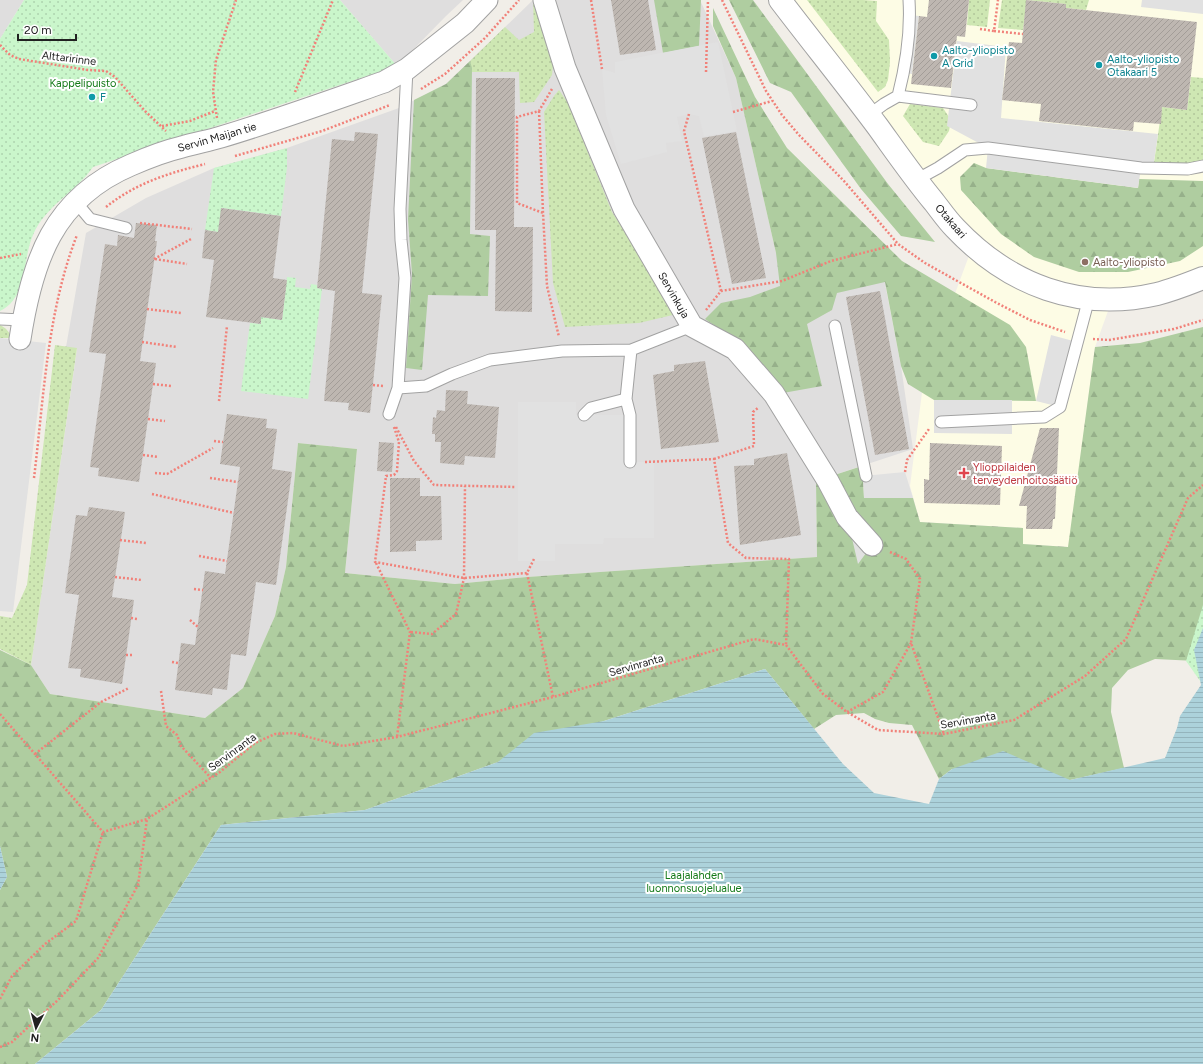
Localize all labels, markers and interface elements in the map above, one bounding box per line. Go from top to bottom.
scale bar [18,16,76,42]
text: 20 m [24,23,52,37]
place label: Aalto-yliopisto A Grid [942,44,1014,70]
street label: Alttaririnne [41,49,97,68]
marker: Aalto-yliopisto A Grid [929,51,939,61]
place label: Aalto-yliopisto Otakaari 5 [1107,53,1179,79]
marker: Aalto-yliopisto Otakaari 5 [1094,60,1104,70]
park label: Kappelipuisto [49,77,117,90]
place label: F [100,91,106,104]
marker: F [87,92,97,102]
street label: Servin Maijan tie [176,120,258,155]
street label: Otakaari [932,202,969,241]
place label: Aalto-yliopisto [1093,256,1165,269]
marker: Aalto-yliopisto [1080,257,1090,267]
street label: Servinkuja [655,270,692,321]
place label: Ylioppilaiden terveydenhoitosäätiö [973,461,1078,487]
marker: Ylioppilaiden terveydenhoitosäätiö [958,467,970,479]
street label: Servinranta [607,651,665,679]
street label: Servinranta [939,709,997,732]
street label: Servinranta [206,731,259,774]
park label: Laajalahden luonnonsuojelualue [646,869,742,895]
north arrow [16,1008,56,1048]
text: N [30,1031,40,1044]

